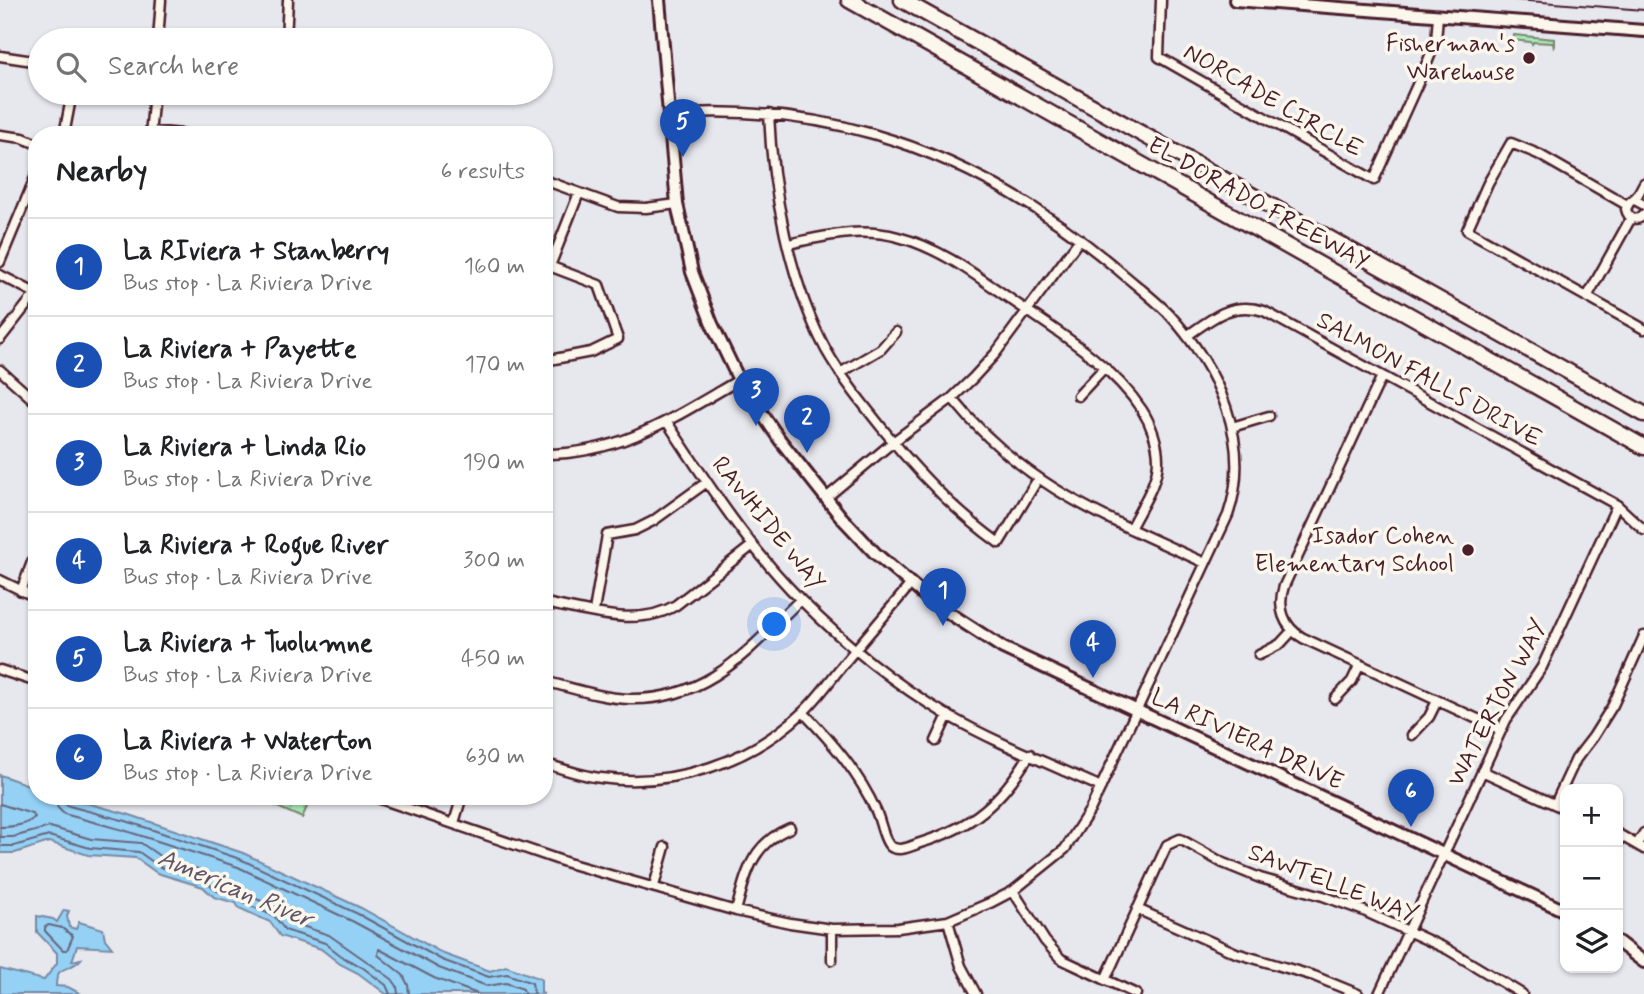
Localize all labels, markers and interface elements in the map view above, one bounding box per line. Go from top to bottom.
search box [28,28,553,105]
place label: Fisherman's Warehouse [1386,29,1515,88]
street label: NORCADE CIRCLE [1178,37,1368,165]
icon: search [52,48,90,86]
text: Search here [108,50,239,84]
marker: Fisherman's Warehouse [1521,50,1537,66]
pin: 5 [660,99,706,157]
street label: EL DORADO FREEWAY [1142,130,1374,278]
text: Nearby [56,152,147,191]
text: 6 results [441,157,525,187]
text: La RIviera + Stanberry [123,235,389,269]
text: 1 [74,252,84,282]
text: 160 m [464,252,525,282]
text: Bus stop · La Riviera Drive [123,269,372,299]
street label: SALMON FALLS DRIVE [1311,305,1547,455]
text: La Riviera + Payette [123,333,357,367]
text: 2 [73,350,85,380]
text: 170 m [465,350,525,380]
text: Bus stop · La Riviera Drive [123,367,372,397]
pin: 3 [733,368,779,426]
pin: 2 [784,395,830,453]
text: La Riviera + Linda Rio [123,431,366,465]
text: 3 [74,448,84,478]
text: 190 m [463,448,525,478]
street label: RAWHIDE WAY [704,450,832,598]
text: Bus stop · La Riviera Drive [123,465,372,495]
place label: Isador Cohen Elementary School [1255,521,1454,580]
text: La Riviera + Rogue River [123,529,388,563]
marker: Isador Cohen Elementary School [1460,542,1476,558]
text: 4 [72,546,86,576]
text: 300 m [463,546,525,576]
text: Bus stop · La Riviera Drive [123,563,372,593]
pin: 1 [920,568,966,626]
your location [757,607,791,641]
street label: WATERTON WAY [1441,614,1555,792]
pin: 4 [1070,620,1116,678]
text: La Riviera + Tuolumne [123,627,373,661]
text: 5 [72,644,86,674]
text: 450 m [461,644,525,674]
text: Bus stop · La Riviera Drive [123,661,372,691]
street label: LA RIVIERA DRIVE [1146,682,1348,798]
text: La Riviera + Waterton [123,725,372,759]
text: 6 [73,742,85,772]
text: 630 m [465,742,525,772]
text: Bus stop · La Riviera Drive [123,759,372,789]
pin: 6 [1388,769,1434,827]
map controls [1560,784,1623,973]
button: + [1560,784,1623,847]
street label: SAWTELLE WAY [1243,837,1423,931]
water label: American River [152,841,320,938]
button: − [1560,847,1623,910]
button: layers [1560,910,1623,973]

